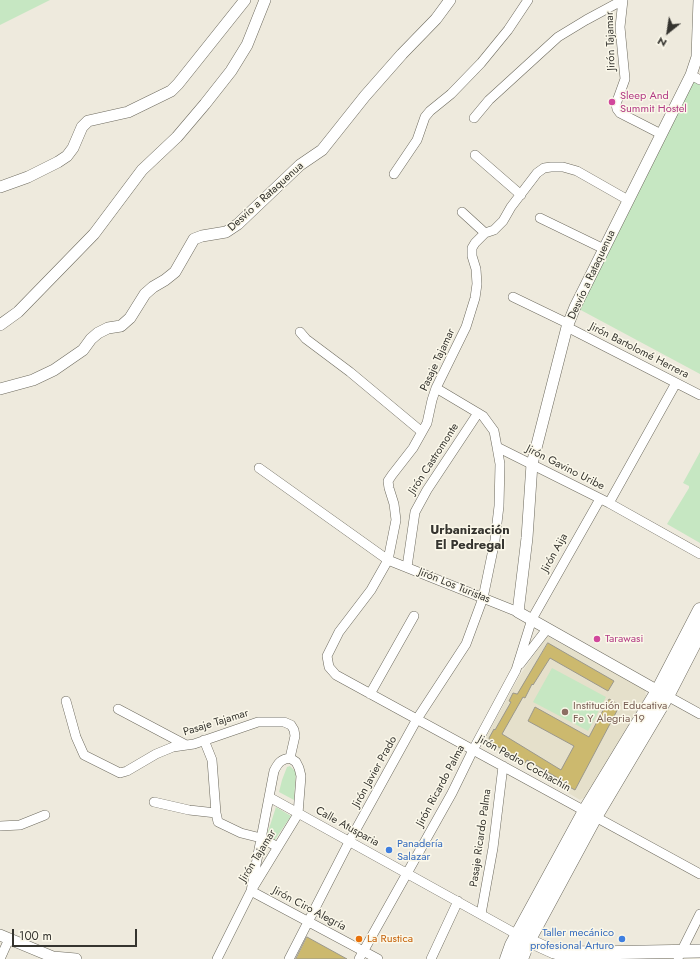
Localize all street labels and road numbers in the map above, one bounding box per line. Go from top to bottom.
street label: Jirón Tajamar [603,11,619,71]
street label: Desvío a Rataquenua [226,160,306,234]
street label: Desvío a Rataquenua [566,228,618,322]
street label: Jirón Bartolomé Herrera [587,320,691,382]
street label: Pasaje Tajamar [418,327,458,393]
street label: Jirón Castromonte [406,421,462,497]
street label: Jirón Gavino Uribe [524,443,606,493]
street label: Jirón Aija [539,531,571,575]
street label: Jirón Los Turistas [416,566,492,606]
street label: Pasaje Tajamar [182,707,250,739]
street label: Jirón Pedro Cochachín [475,733,573,795]
street label: Jirón Javier Prado [350,734,400,810]
street label: Jirón Ricardo Palma [414,743,468,829]
street label: Pasaje Ricardo Palma [468,788,494,888]
street label: Calle Atusparia [313,804,381,850]
street label: Jirón Tajamar [237,827,279,885]
street label: Jirón Ciro Alegría [270,884,348,934]

